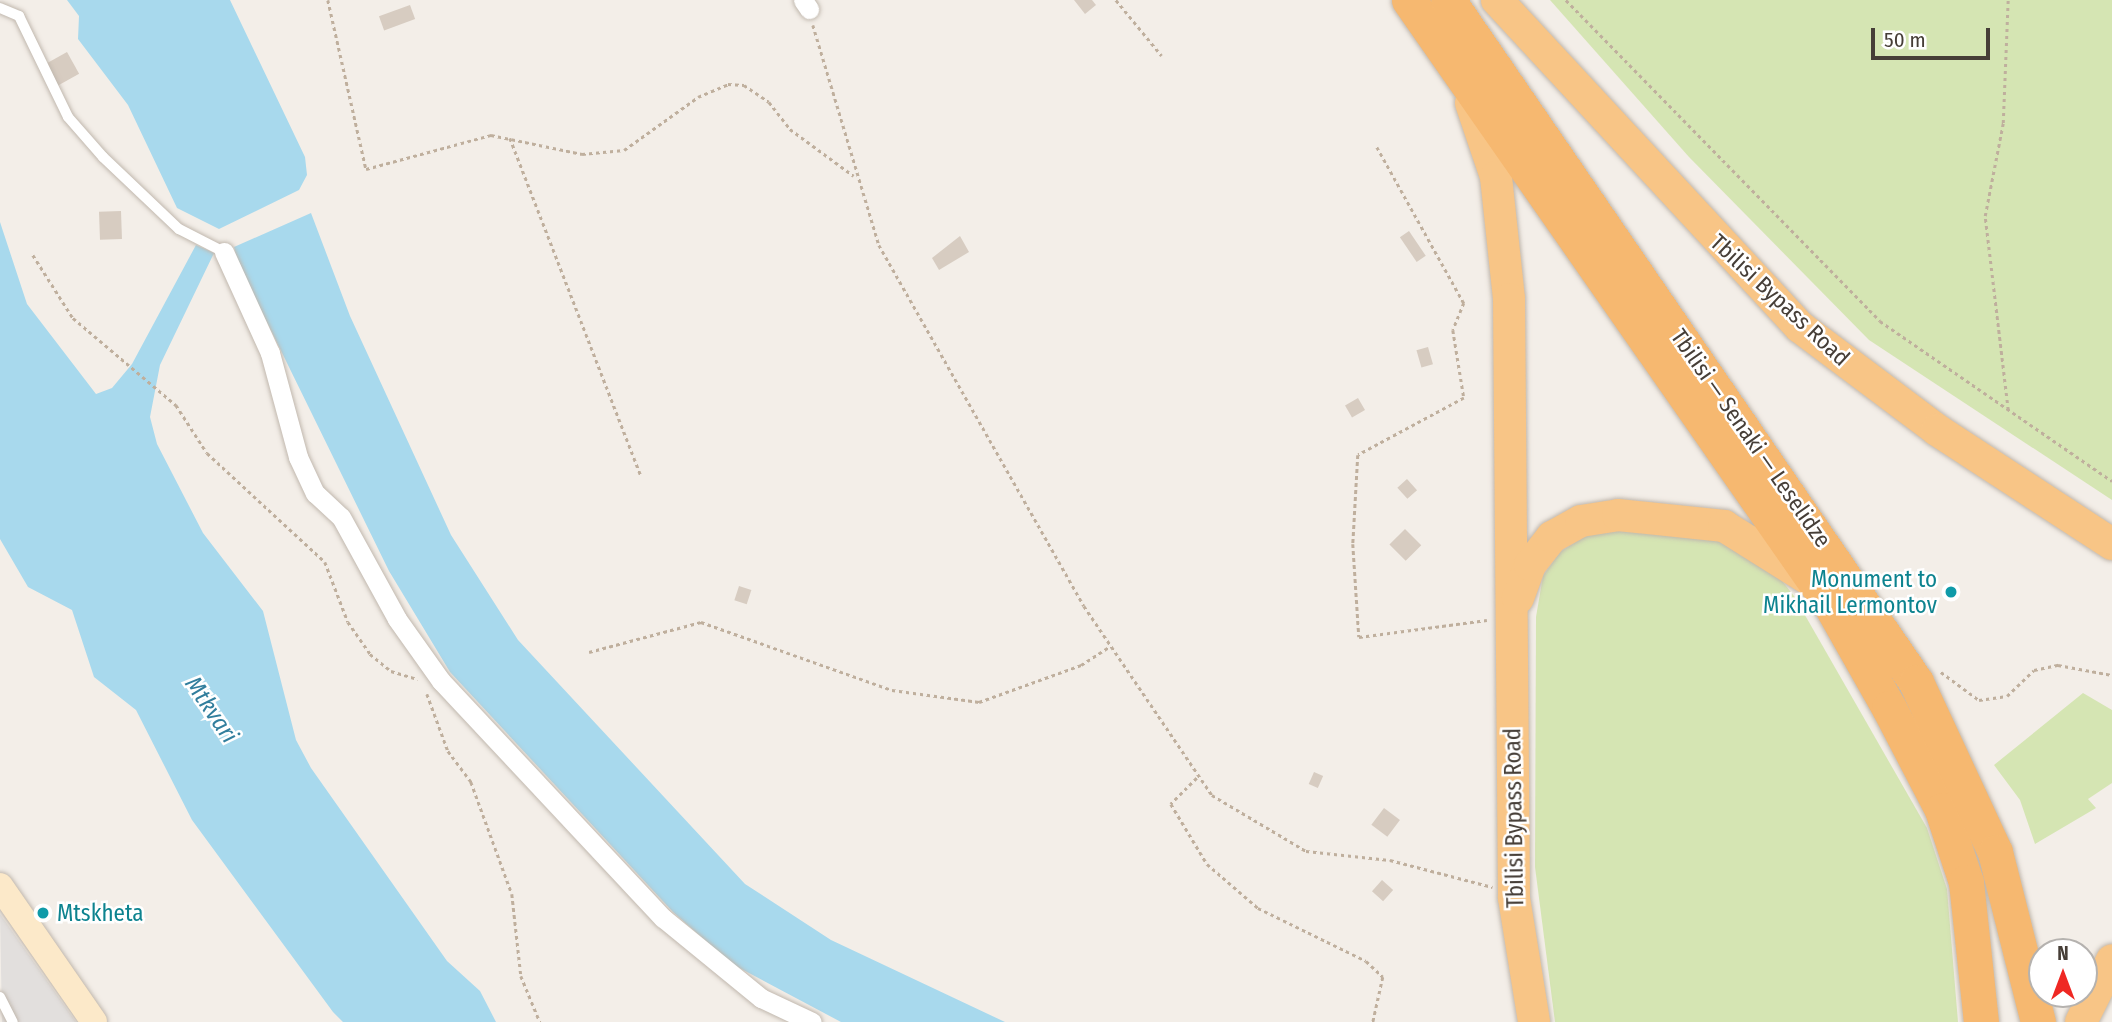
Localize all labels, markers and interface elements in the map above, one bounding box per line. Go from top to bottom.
scale bar [1874,14,1993,58]
text: 50 m [1884,27,1926,53]
street label: Tbilisi Bypass Road [1705,229,1855,371]
street label: Tbilisi — Senaki — Leselidze [1665,324,1837,552]
place label: Monument to Mikhail Lermontov [1763,565,1937,619]
marker: Monument to Mikhail Lermontov [1943,584,1959,600]
water label: Mtkvari [178,671,244,749]
street label: Tbilisi Bypass Road [1499,728,1529,908]
place label: Mtskheta [57,899,144,927]
marker: Mtskheta [35,905,51,921]
north arrow [2028,938,2098,1008]
text: N [2057,942,2069,965]

